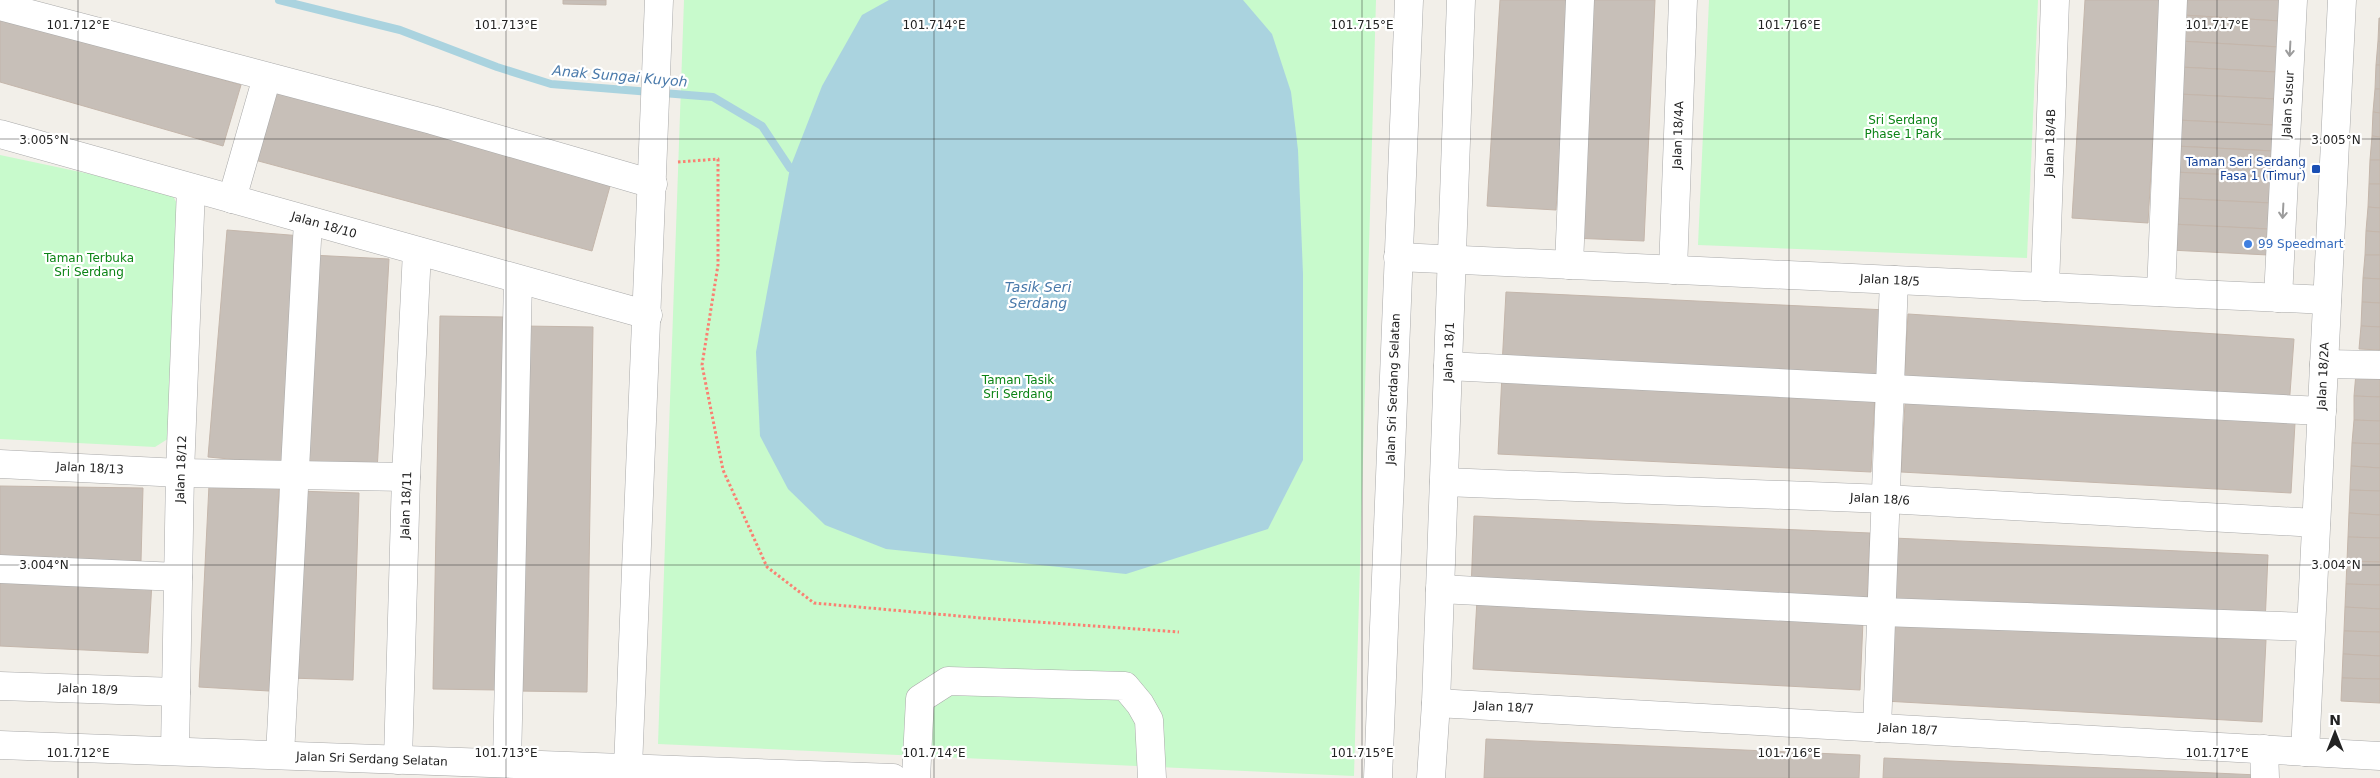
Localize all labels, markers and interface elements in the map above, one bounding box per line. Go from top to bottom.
text: 101.712°E [46,18,110,32]
text: 101.713°E [474,18,538,32]
text: 101.714°E [902,18,966,32]
text: 101.715°E [1330,18,1394,32]
text: 101.716°E [1757,18,1821,32]
text: 101.717°E [2185,18,2249,32]
one-way arrow [2286,40,2295,56]
water label: Anak Sungai Kuyoh [551,62,688,90]
street label: Jalan Susur [2279,70,2297,139]
street label: Jalan 18/4A [1670,100,1686,170]
street label: Jalan 18/4B [2042,109,2058,178]
park label: Sri Serdang Phase 1 Park [1864,113,1942,141]
text: 3.005°N [19,133,69,147]
text: 3.005°N [2311,133,2361,147]
place label: Taman Seri Serdang Fasa 1 (Timur) [2185,155,2306,183]
marker: Taman Seri Serdang Fasa 1 (Timur) [2310,163,2322,175]
one-way arrow [2278,203,2287,219]
street label: Jalan 18/10 [289,209,358,241]
place label: 99 Speedmart [2258,237,2344,251]
marker: 99 Speedmart [2242,238,2254,250]
park label: Taman Terbuka Sri Serdang [43,251,134,279]
street label: Jalan 18/5 [1859,271,1920,289]
water label: Tasik Seri Serdang [1005,279,1071,311]
street label: Jalan Sri Serdang Selatan [1383,313,1403,466]
street label: Jalan 18/1 [1441,322,1457,383]
street label: Jalan 18/2A [2314,341,2332,411]
park label: Taman Tasik Sri Serdang [981,373,1054,401]
street label: Jalan 18/12 [173,435,189,504]
street label: Jalan 18/13 [55,459,124,477]
street label: Jalan 18/11 [398,471,414,540]
street label: Jalan 18/6 [1849,490,1910,508]
text: 3.004°N [19,558,69,572]
text: 3.004°N [2311,558,2361,572]
street label: Jalan 18/9 [57,681,118,697]
street label: Jalan 18/7 [1473,698,1534,716]
north arrow [2310,708,2360,758]
text: N [2329,712,2341,728]
street label: Jalan 18/7 [1877,720,1938,738]
text: 101.712°E [46,746,110,760]
text: 101.713°E [474,746,538,760]
text: 101.714°E [902,746,966,760]
text: 101.715°E [1330,746,1394,760]
text: 101.716°E [1757,746,1821,760]
text: 101.717°E [2185,746,2249,760]
street label: Jalan Sri Serdang Selatan [295,749,448,769]

